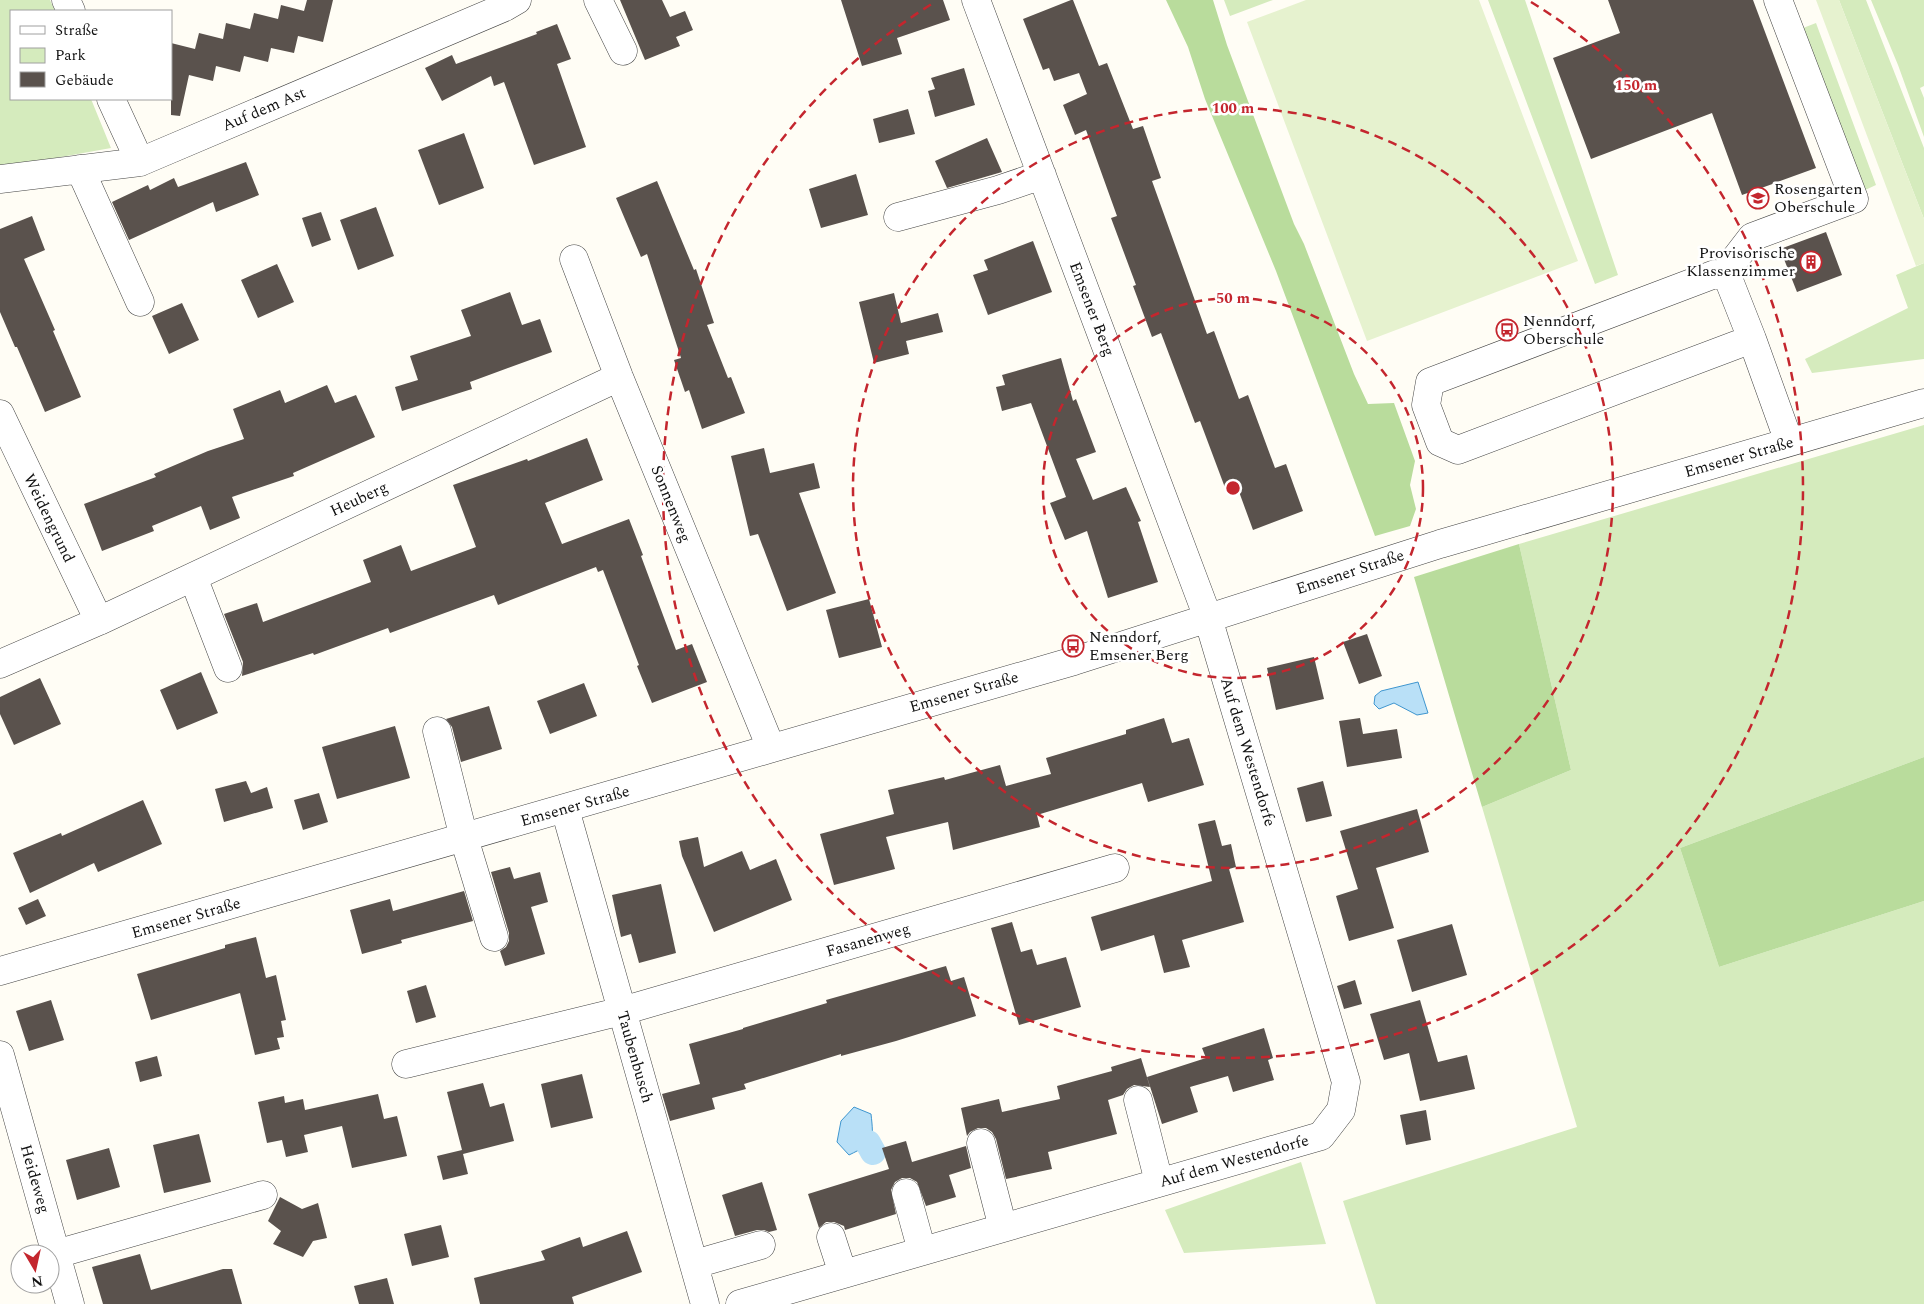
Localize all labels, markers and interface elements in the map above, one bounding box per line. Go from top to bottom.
legend [10,10,172,100]
text: Straße [55,19,98,42]
text: Park [55,44,86,67]
text: Gebäude [55,69,114,92]
text: 150 m [1615,74,1658,97]
street label: Auf dem Ast [218,80,310,137]
text: 100 m [1212,97,1255,120]
place label: Rosengarten Oberschule [1774,177,1863,219]
school or university icon: Rosengarten Oberschule [1746,186,1770,210]
place label: Provisorische Klassenzimmer [1686,241,1795,283]
building icon: Provisorische Klassenzimmer [1799,250,1823,274]
street label: Emsener Berg [1063,258,1121,360]
text: 50 m [1216,287,1251,310]
place label: Nenndorf, Oberschule [1523,309,1604,351]
bus stop icon: Nenndorf, Oberschule [1495,318,1519,342]
street label: Emsener Straße [1682,430,1796,484]
street label: Sonnenweg [645,462,697,546]
street label: Weidengrund [17,469,81,567]
street label: Heuberg [326,475,392,523]
centre of rings [1224,479,1242,497]
street label: Emsener Straße [1293,543,1407,601]
place label: Nenndorf, Emsener Berg [1089,625,1189,667]
bus stop icon: Nenndorf, Emsener Berg [1061,634,1085,658]
street label: Emsener Straße [907,665,1021,719]
street label: Auf dem Westendorfe [1214,675,1282,829]
street label: Emsener Straße [518,779,632,833]
street label: Emsener Straße [129,891,243,945]
street label: Fasanenweg [823,917,913,963]
street label: Taubenbusch [610,1008,660,1106]
street label: Auf dem Westendorfe [1156,1128,1312,1194]
street label: Heideweg [14,1142,56,1216]
north arrow [10,1244,60,1294]
text: N [30,1270,44,1293]

